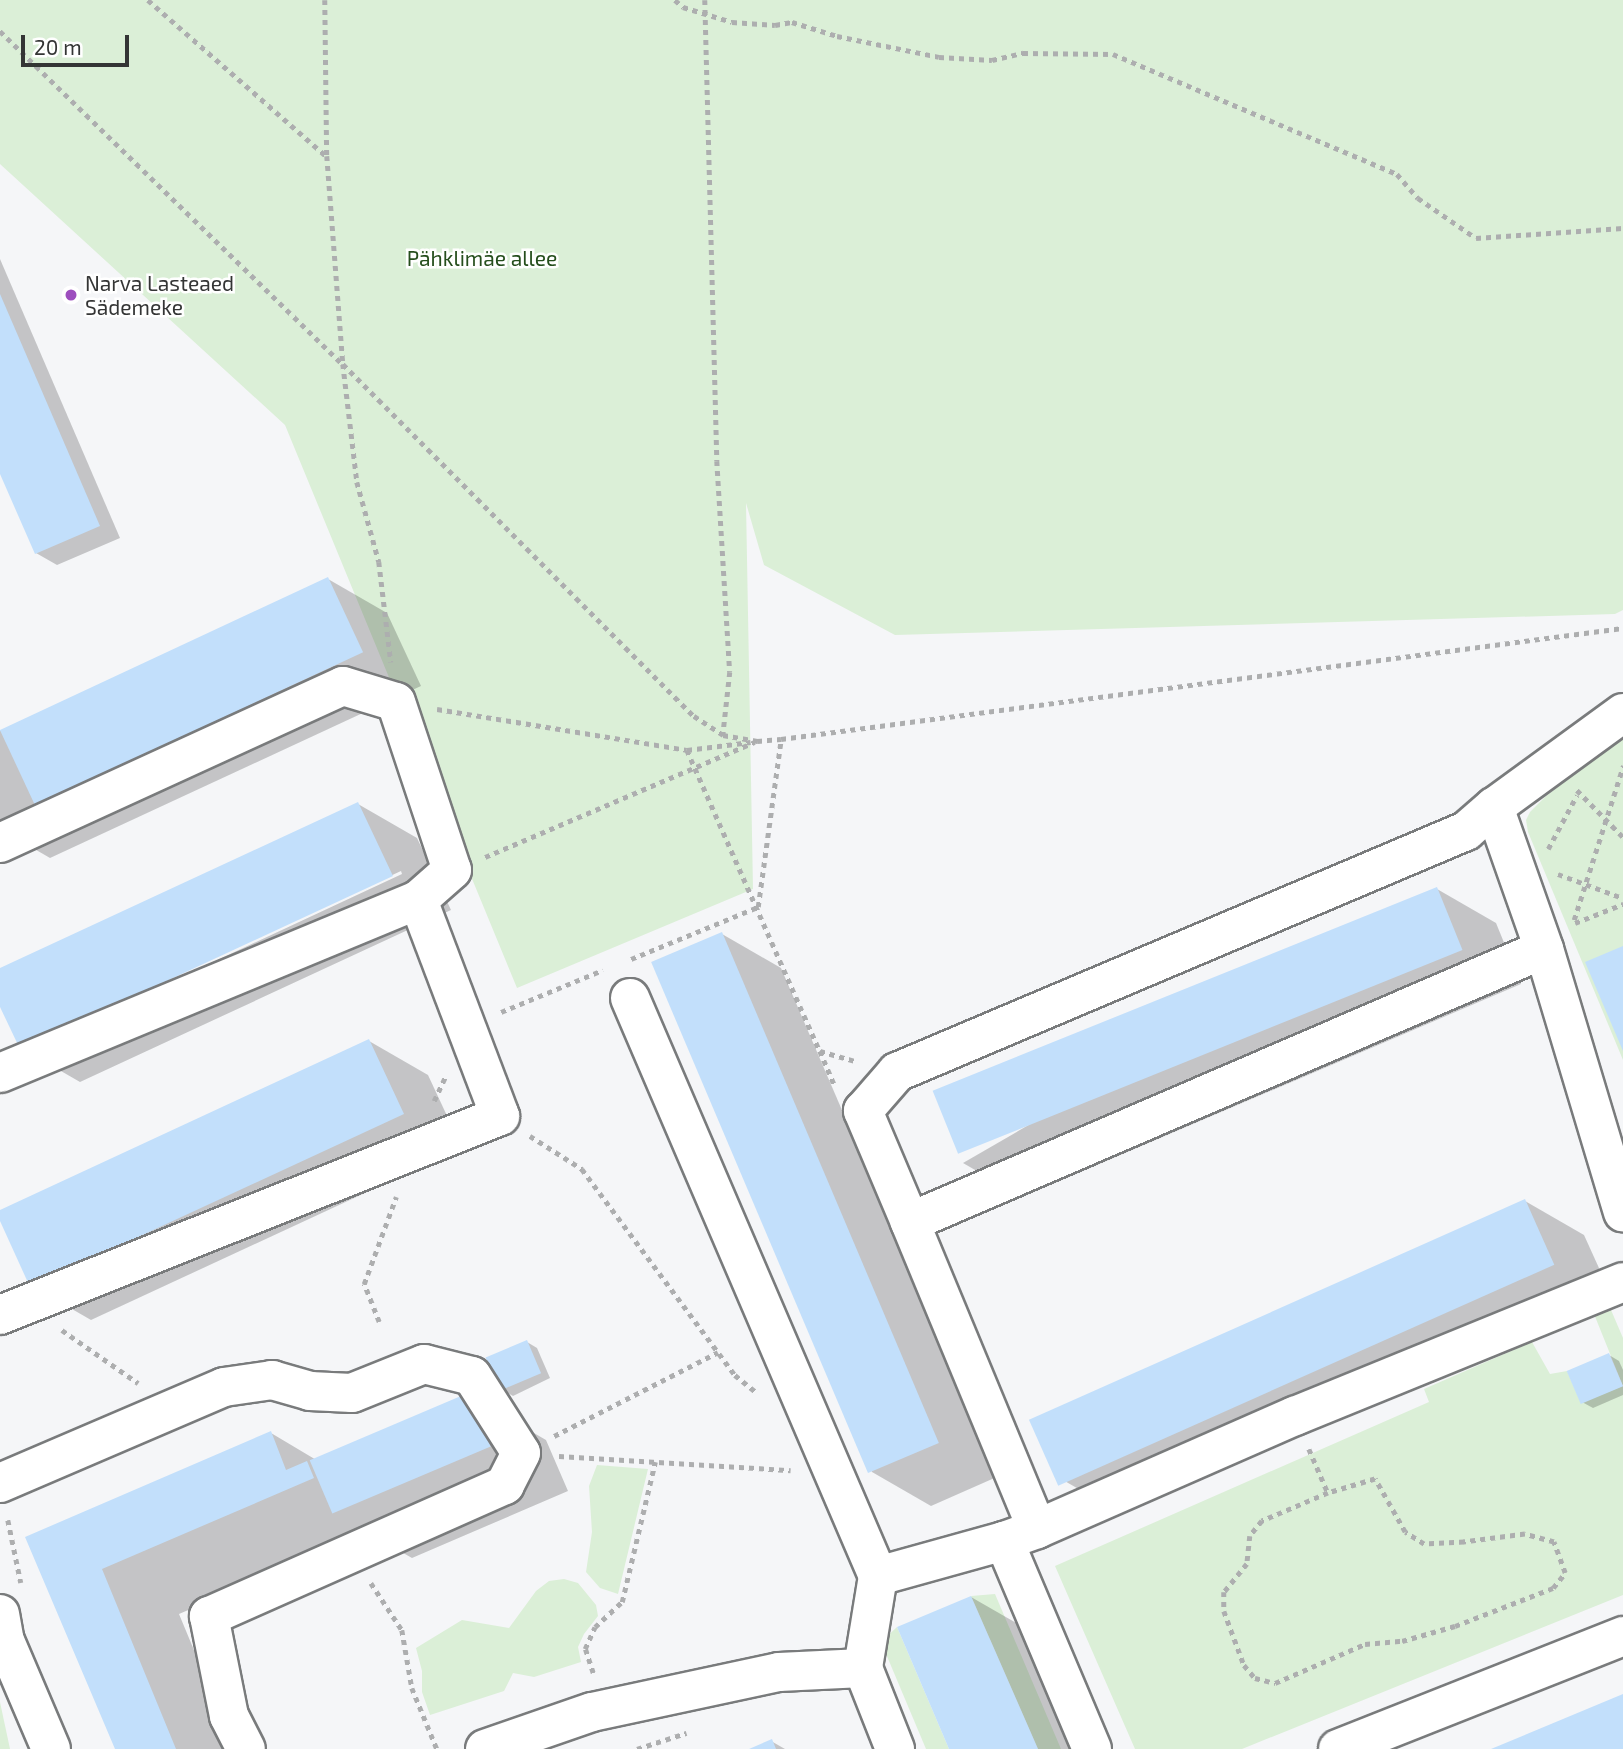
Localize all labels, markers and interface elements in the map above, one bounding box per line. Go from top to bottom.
scale bar [24,21,133,65]
text: 20 m [34,34,82,59]
park label: Pähklimäe allee [407,245,557,271]
place label: Narva Lasteaed Sädemeke [85,270,234,320]
marker: Narva Lasteaed Sädemeke [63,287,79,303]

